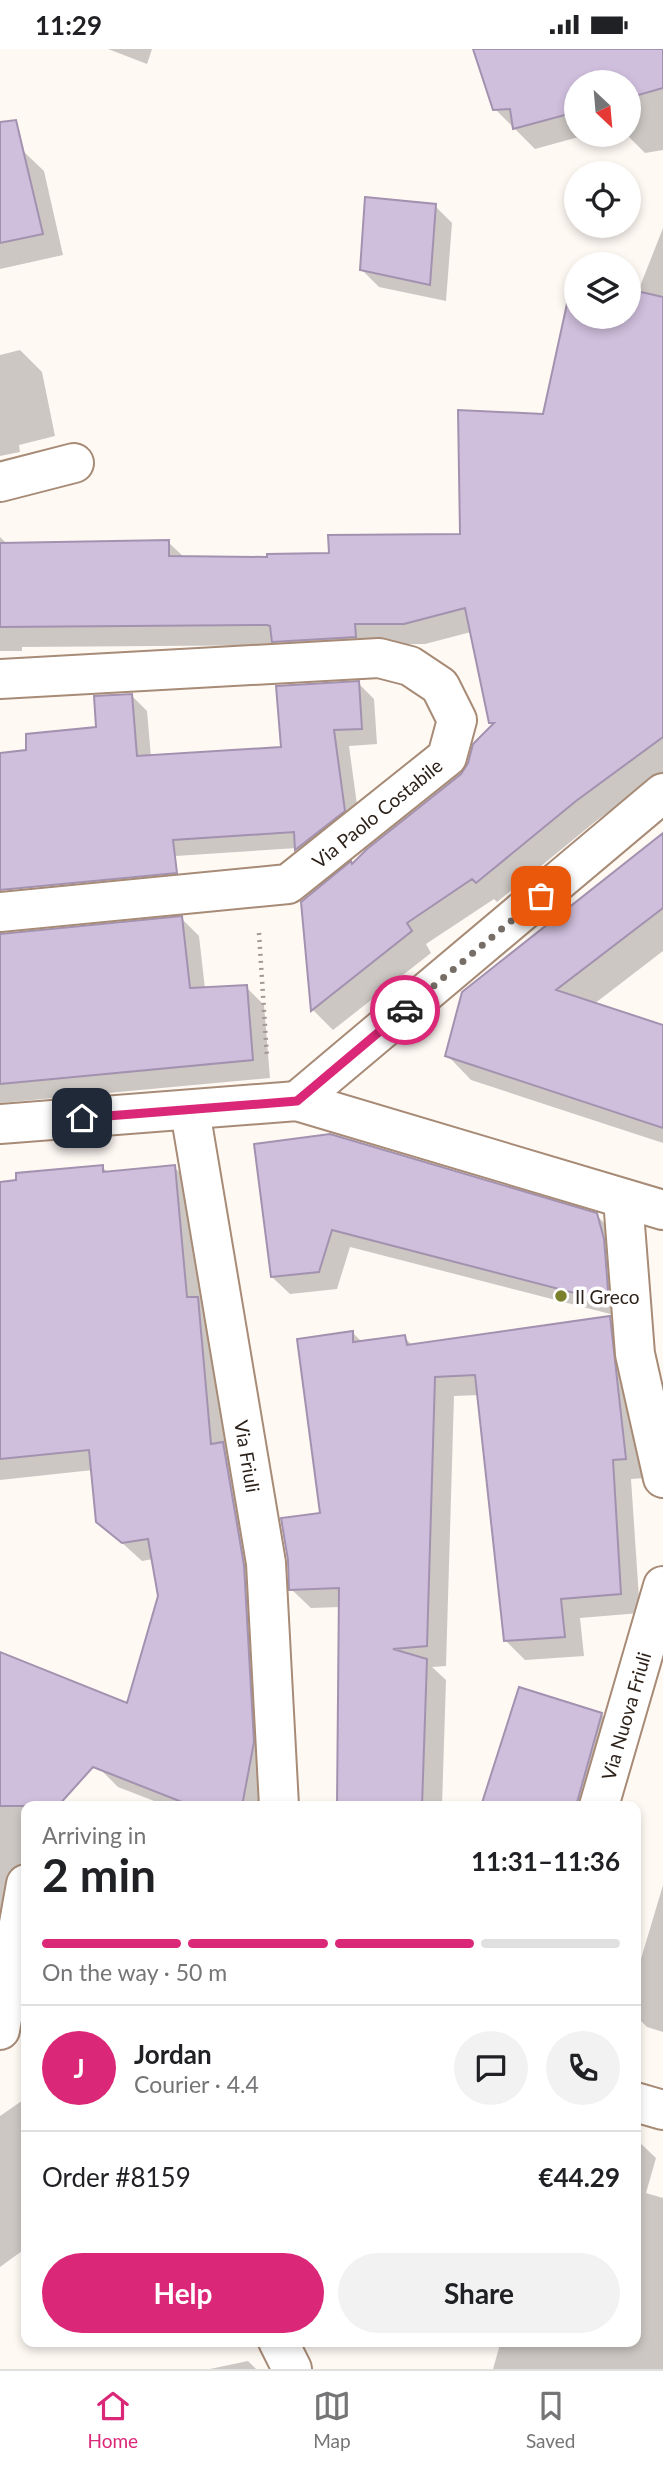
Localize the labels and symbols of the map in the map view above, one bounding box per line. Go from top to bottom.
north arrow [564,70,640,147]
street label: Via Paolo Costabile [307,754,447,872]
pin [511,866,571,926]
courier [370,975,440,1045]
pin [52,1088,112,1148]
place label: Il Greco [575,1285,640,1308]
marker: Il Greco [553,1288,569,1304]
street label: Via Friuli [231,1418,265,1494]
street label: Via Nuova Friuli [596,1649,655,1782]

